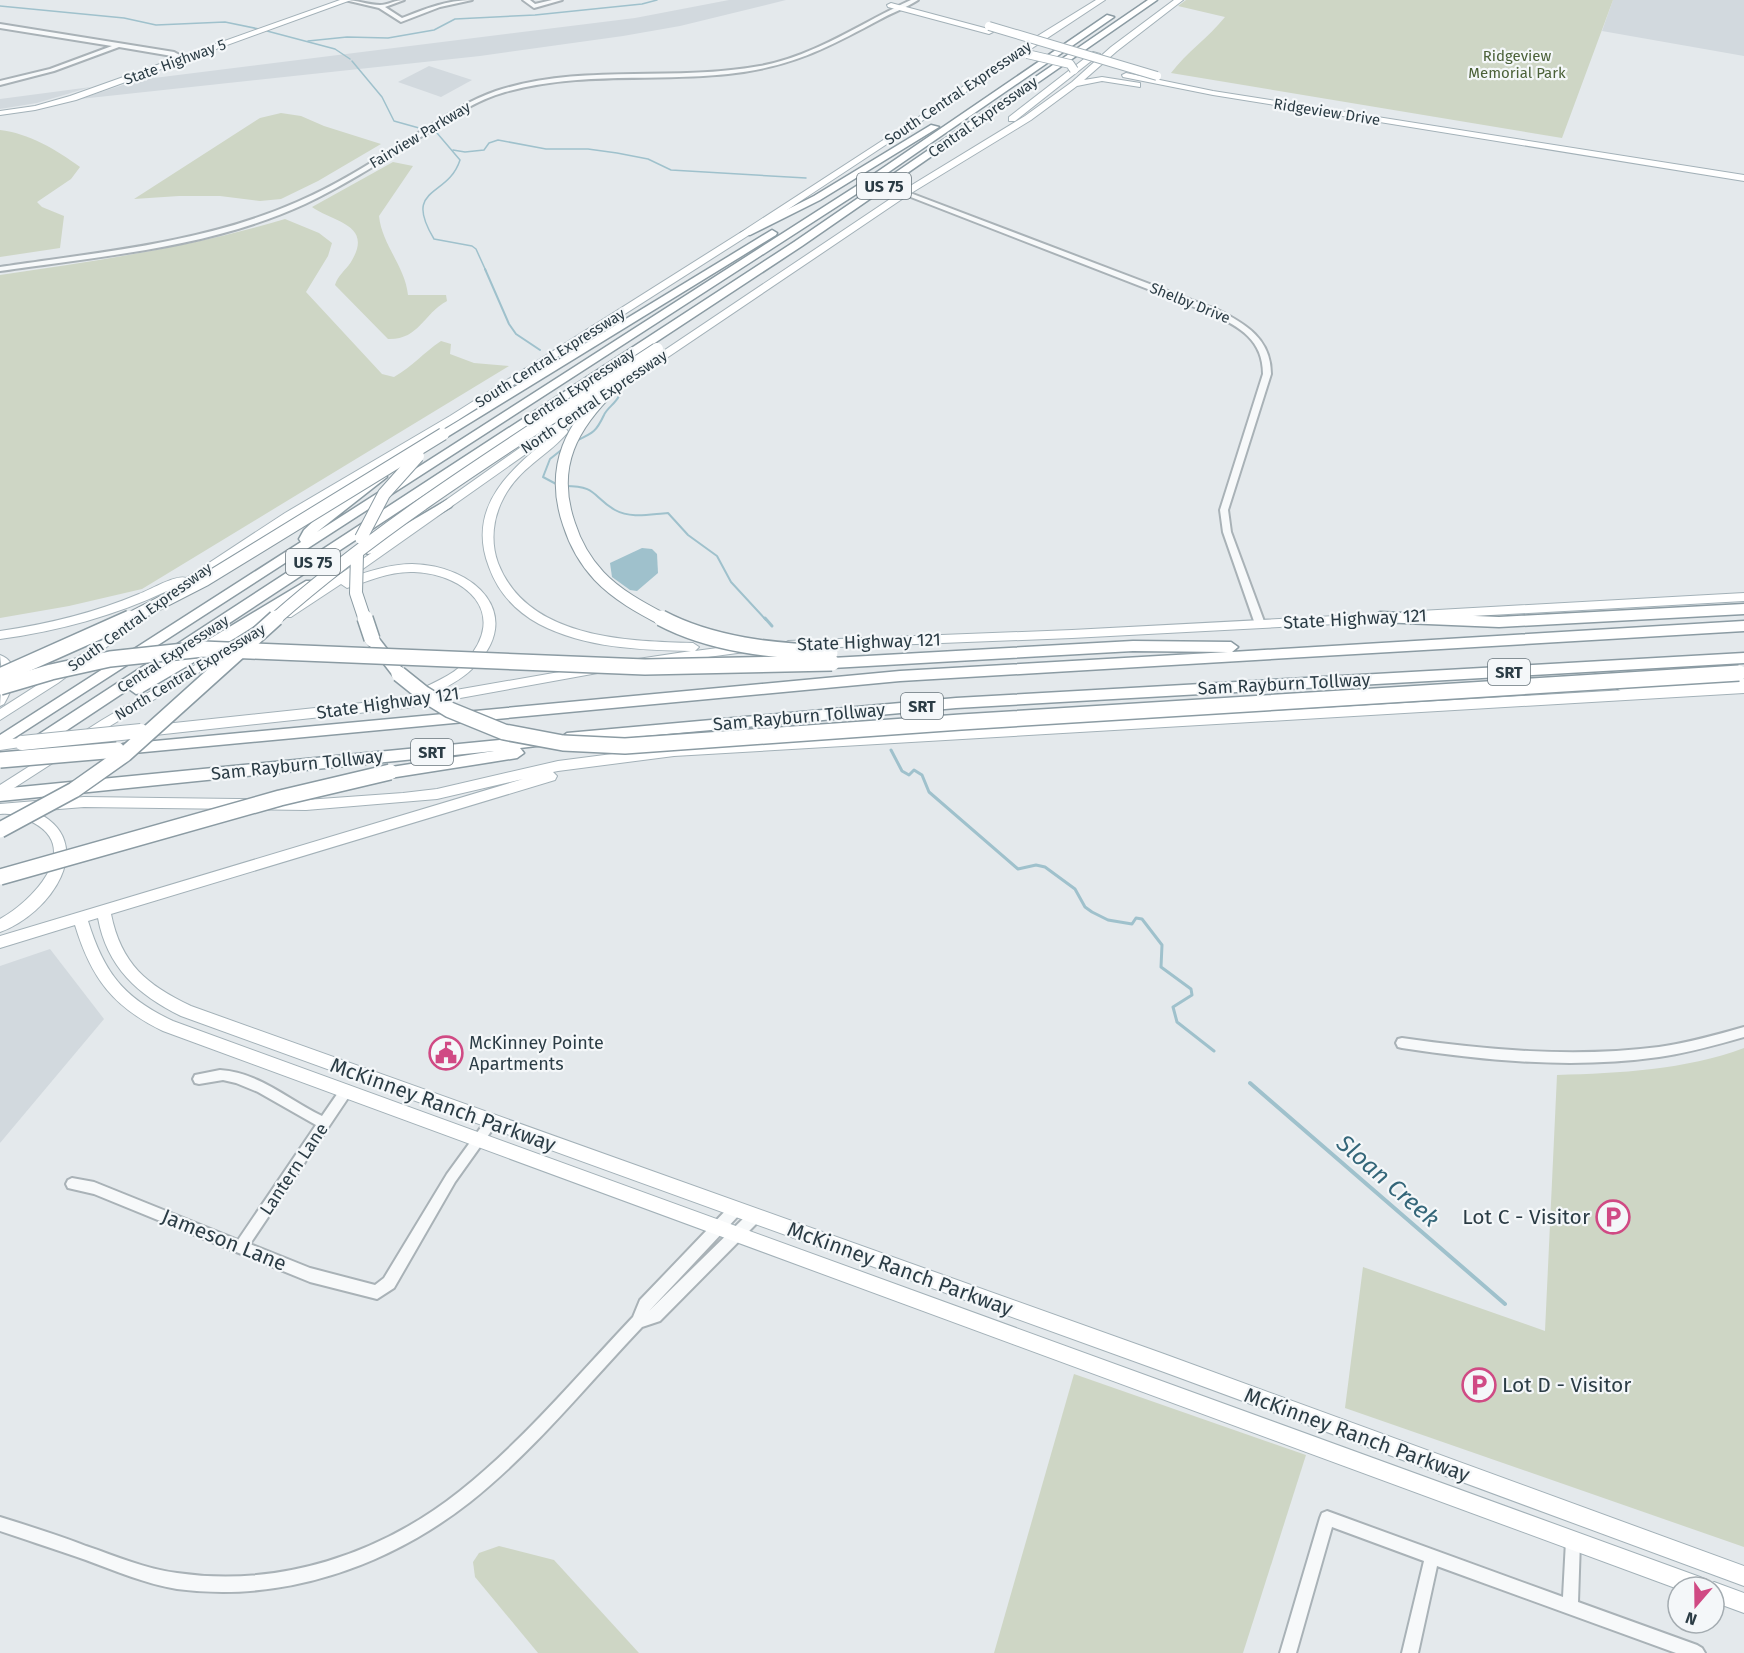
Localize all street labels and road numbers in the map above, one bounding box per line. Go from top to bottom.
street label: State Highway 5 [121,35,229,89]
street label: South Central Expressway [881,37,1035,149]
street label: Central Expressway [925,72,1041,162]
street label: Ridgeview Drive [1272,95,1382,129]
street label: Fairview Parkway [366,97,474,172]
road number: US 75 [857,173,911,199]
street label: Shelby Drive [1147,279,1233,327]
street label: South Central Expressway [472,304,628,412]
street label: Central Expressway [520,344,638,430]
street label: North Central Expressway [517,346,671,458]
road number: US 75 [286,549,340,575]
street label: South Central Expressway [65,559,215,675]
street label: State Highway 121 [1283,604,1427,634]
street label: Central Expressway [114,611,232,697]
street label: North Central Expressway [111,620,269,724]
street label: State Highway 121 [797,628,941,656]
road number: SRT [1488,659,1530,685]
street label: Sam Rayburn Tollway [1197,668,1371,700]
street label: State Highway 121 [315,682,461,724]
road number: SRT [901,693,943,719]
street label: Sam Rayburn Tollway [712,699,886,735]
road number: SRT [411,739,453,765]
street label: Sam Rayburn Tollway [210,745,384,785]
street label: McKinney Ranch Parkway [327,1052,560,1158]
street label: Lantern Lane [255,1119,333,1219]
street label: Jameson Lane [158,1203,290,1277]
street label: McKinney Ranch Parkway [784,1216,1017,1322]
street label: McKinney Ranch Parkway [1241,1382,1474,1488]

